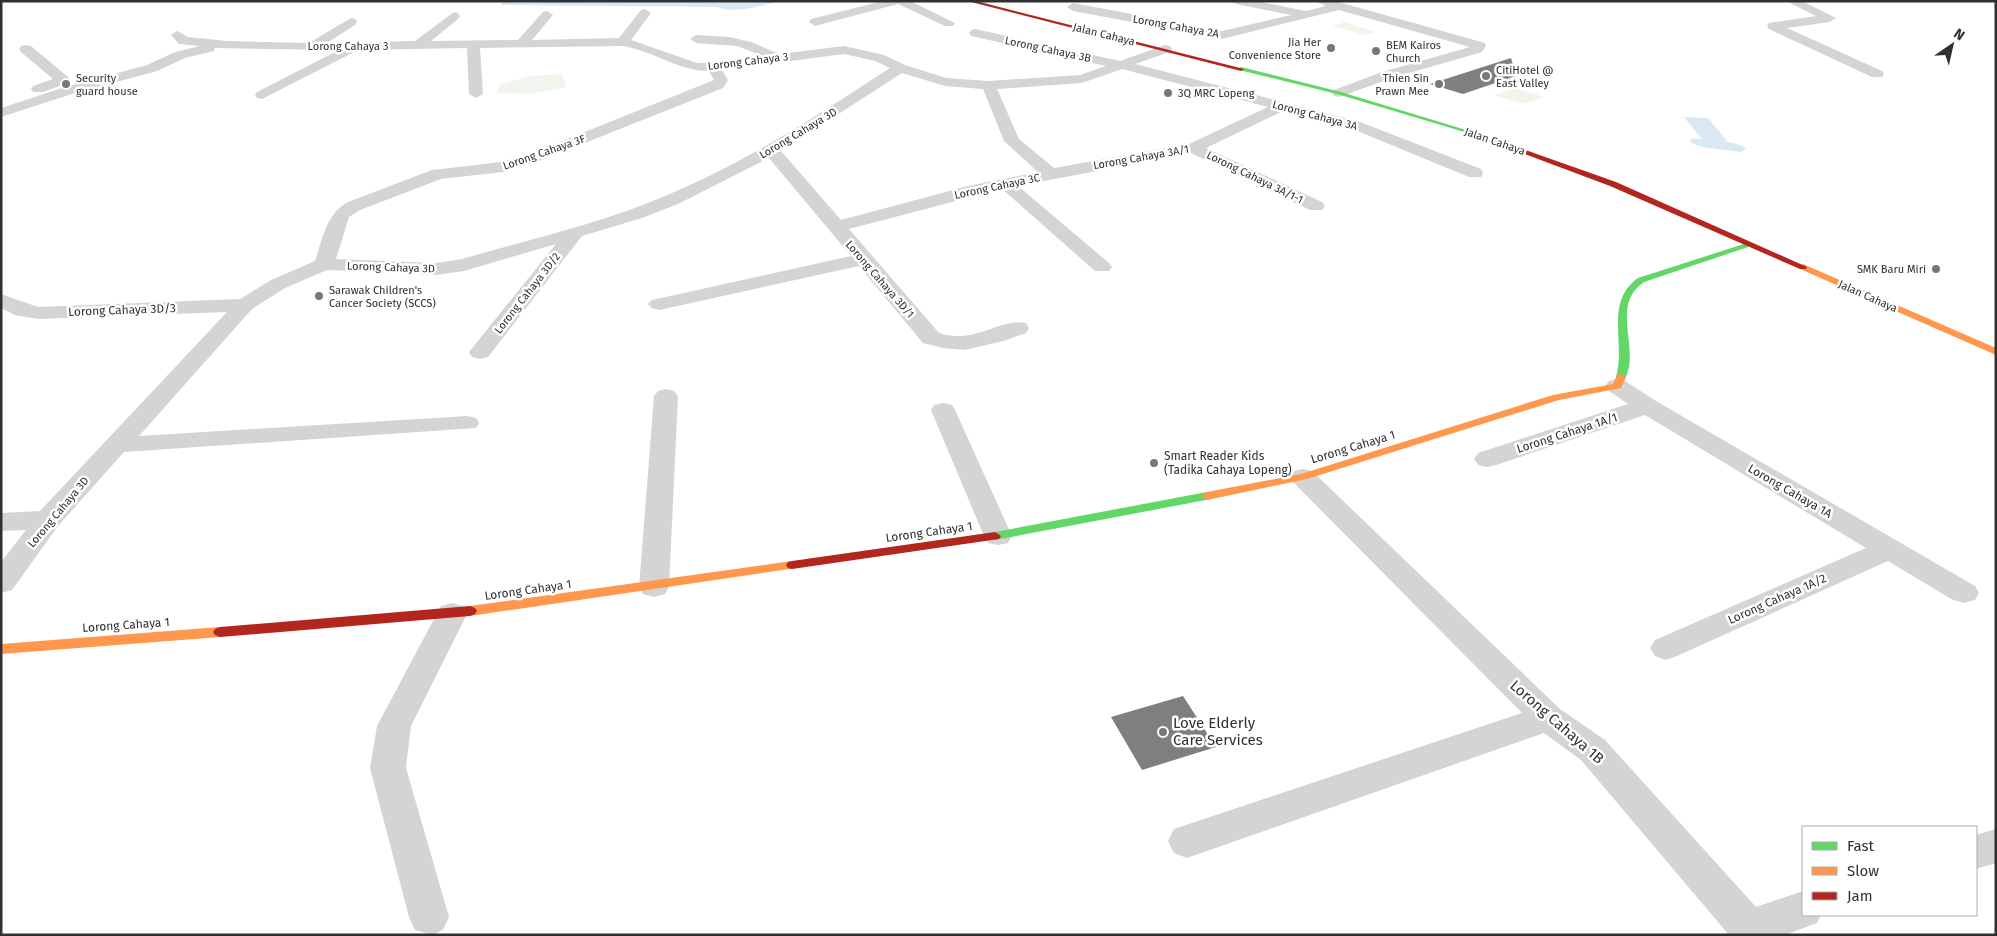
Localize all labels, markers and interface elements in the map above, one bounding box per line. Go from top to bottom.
street label: Lorong Cahaya 2A [1132,13,1221,41]
north arrow [1927,20,1977,70]
street label: Jalan Cahaya [1072,21,1136,48]
text: N [1950,25,1968,44]
street label: Lorong Cahaya 3B [1004,34,1092,65]
place label: Jia Her Convenience Store [1229,36,1322,62]
place label: BEM Kairos Church [1386,39,1441,65]
street label: Lorong Cahaya 3 [308,40,388,53]
marker: Jia Her Convenience Store [1325,42,1337,54]
marker: BEM Kairos Church [1370,45,1382,57]
street label: Lorong Cahaya 3 [707,50,789,73]
place label: CitiHotel @ East Valley [1496,64,1553,90]
marker: CitiHotel @ East Valley [1480,70,1492,82]
place label: Security guard house [76,72,138,98]
place label: Thien Sin Prawn Mee [1375,72,1429,98]
marker: Security guard house [60,78,72,90]
marker: Thien Sin Prawn Mee [1433,78,1445,90]
marker: 3Q MRC Lopeng [1162,87,1174,99]
place label: 3Q MRC Lopeng [1178,87,1255,100]
street label: Lorong Cahaya 3A [1271,98,1359,133]
street label: Lorong Cahaya 3D [757,105,839,162]
street label: Jalan Cahaya [1463,125,1527,158]
street label: Lorong Cahaya 3F [501,132,588,173]
street label: Lorong Cahaya 3A/1 [1092,143,1190,172]
street label: Lorong Cahaya 3A/1-1 [1205,148,1305,206]
street label: Lorong Cahaya 3C [953,171,1041,202]
street label: Lorong Cahaya 3D/1 [843,238,917,321]
street label: Lorong Cahaya 3D/2 [492,250,563,336]
street label: Lorong Cahaya 3D [347,259,435,276]
place label: SMK Baru Miri [1857,263,1926,276]
marker: SMK Baru Miri [1930,263,1942,275]
street label: Jalan Cahaya [1836,278,1899,315]
place label: Sarawak Children's Cancer Society (SCCS) [329,284,436,310]
marker: Sarawak Children's Cancer Society (SCCS) [313,290,325,302]
street label: Lorong Cahaya 3D/3 [68,301,176,319]
street label: Lorong Cahaya 1A/1 [1515,410,1619,456]
street label: Lorong Cahaya 1 [1309,428,1397,466]
place label: Smart Reader Kids (Tadika Cahaya Lopeng) [1164,449,1292,477]
marker: Smart Reader Kids (Tadika Cahaya Lopeng) [1148,457,1160,469]
street label: Lorong Cahaya 1A [1746,461,1834,521]
street label: Lorong Cahaya 3D [25,474,92,550]
street label: Lorong Cahaya 1 [885,519,973,545]
street label: Lorong Cahaya 1A/2 [1726,571,1828,627]
street label: Lorong Cahaya 1 [484,577,572,603]
street label: Lorong Cahaya 1 [82,615,170,635]
street label: Lorong Cahaya 1B [1506,676,1608,768]
place label: Love Elderly Care Services [1173,714,1263,749]
marker: Love Elderly Care Services [1157,726,1169,738]
legend [1802,826,1977,916]
text: Fast [1847,837,1874,855]
text: Slow [1847,862,1879,880]
text: Jam [1847,887,1873,905]

